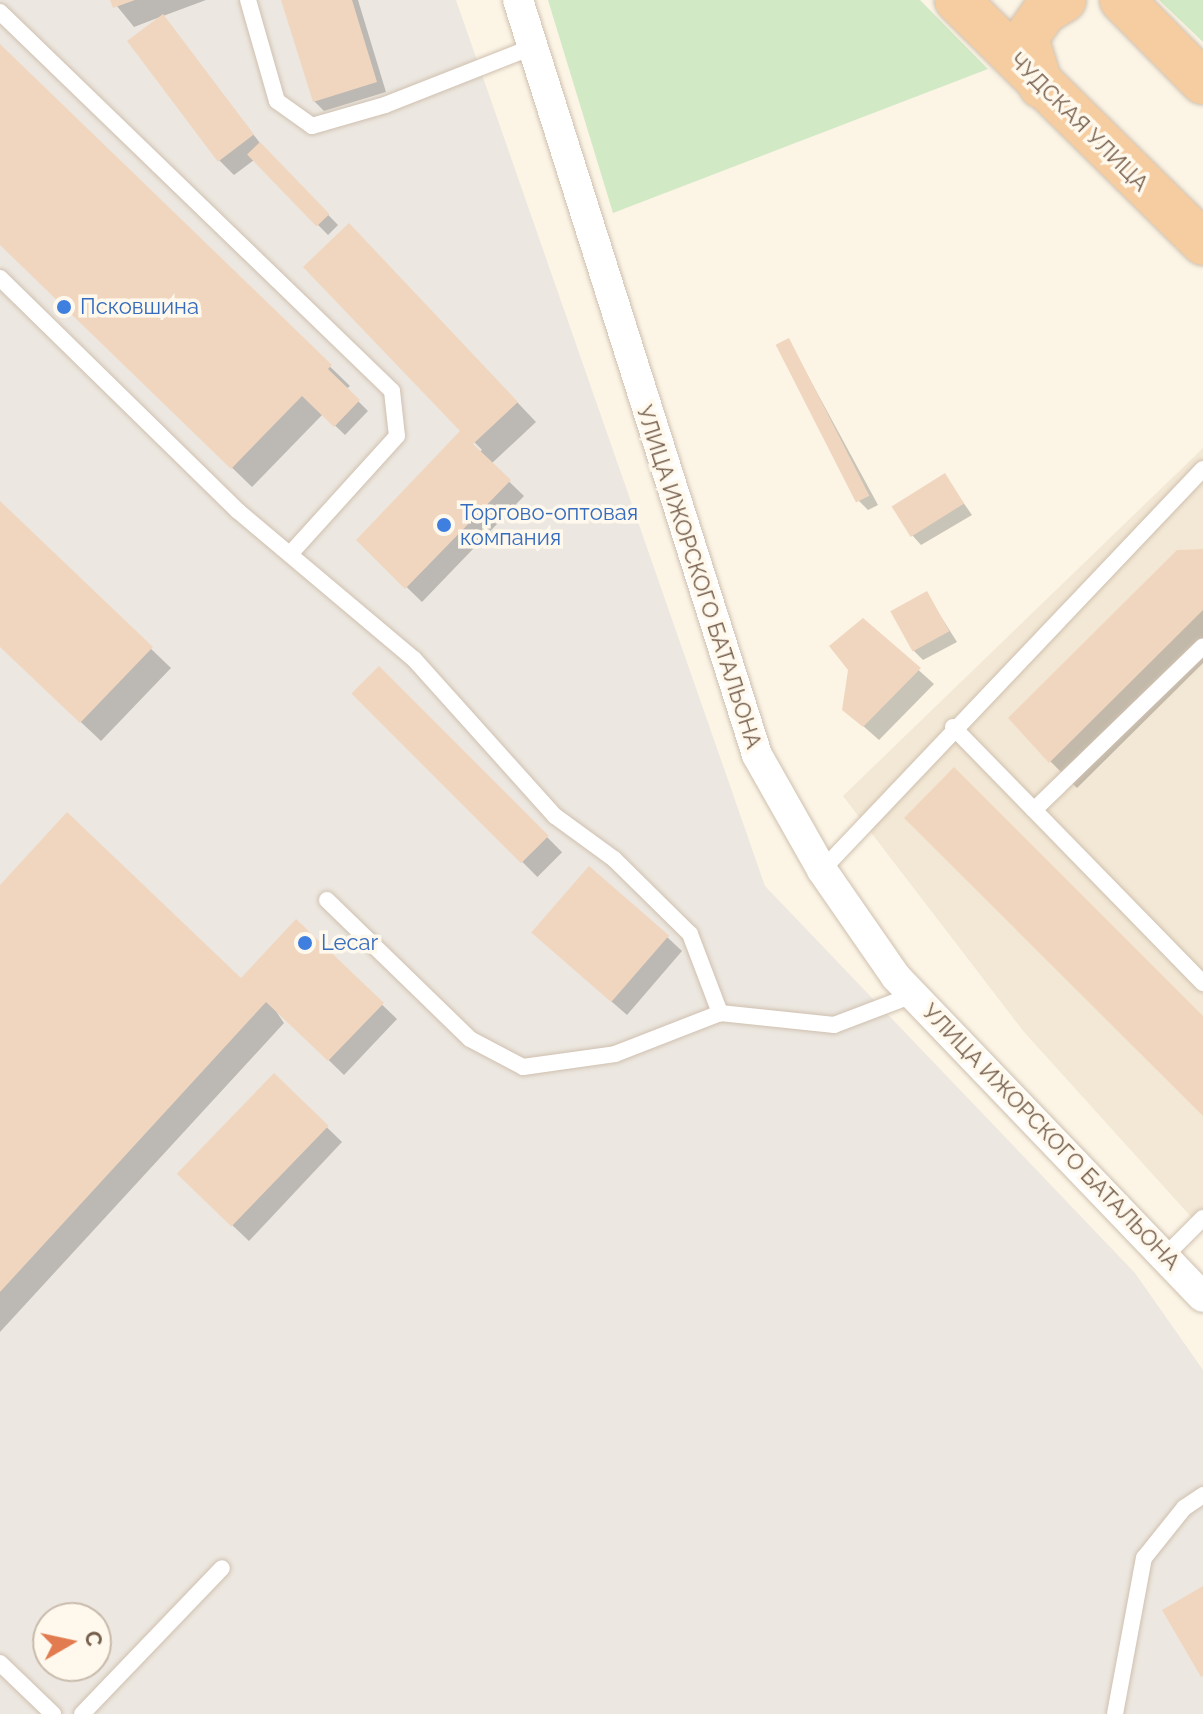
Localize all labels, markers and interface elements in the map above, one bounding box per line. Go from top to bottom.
street label: ЧУДСКАЯ УЛИЦА [1004,47,1154,197]
place label: Псковшина [80,294,199,320]
marker: Псковшина [55,298,73,316]
street label: УЛИЦА ИЖОРСКОГО БАТАЛЬОНА [631,402,767,752]
place label: Торгово-оптовая компания [460,499,638,550]
marker: Торгово-оптовая компания [435,516,453,534]
place label: Lecar [321,930,378,956]
marker: Lecar [296,934,314,952]
street label: УЛИЦА ИЖОРСКОГО БАТАЛЬОНА [916,998,1186,1276]
north arrow [32,1602,112,1682]
text: С [80,1629,108,1648]

